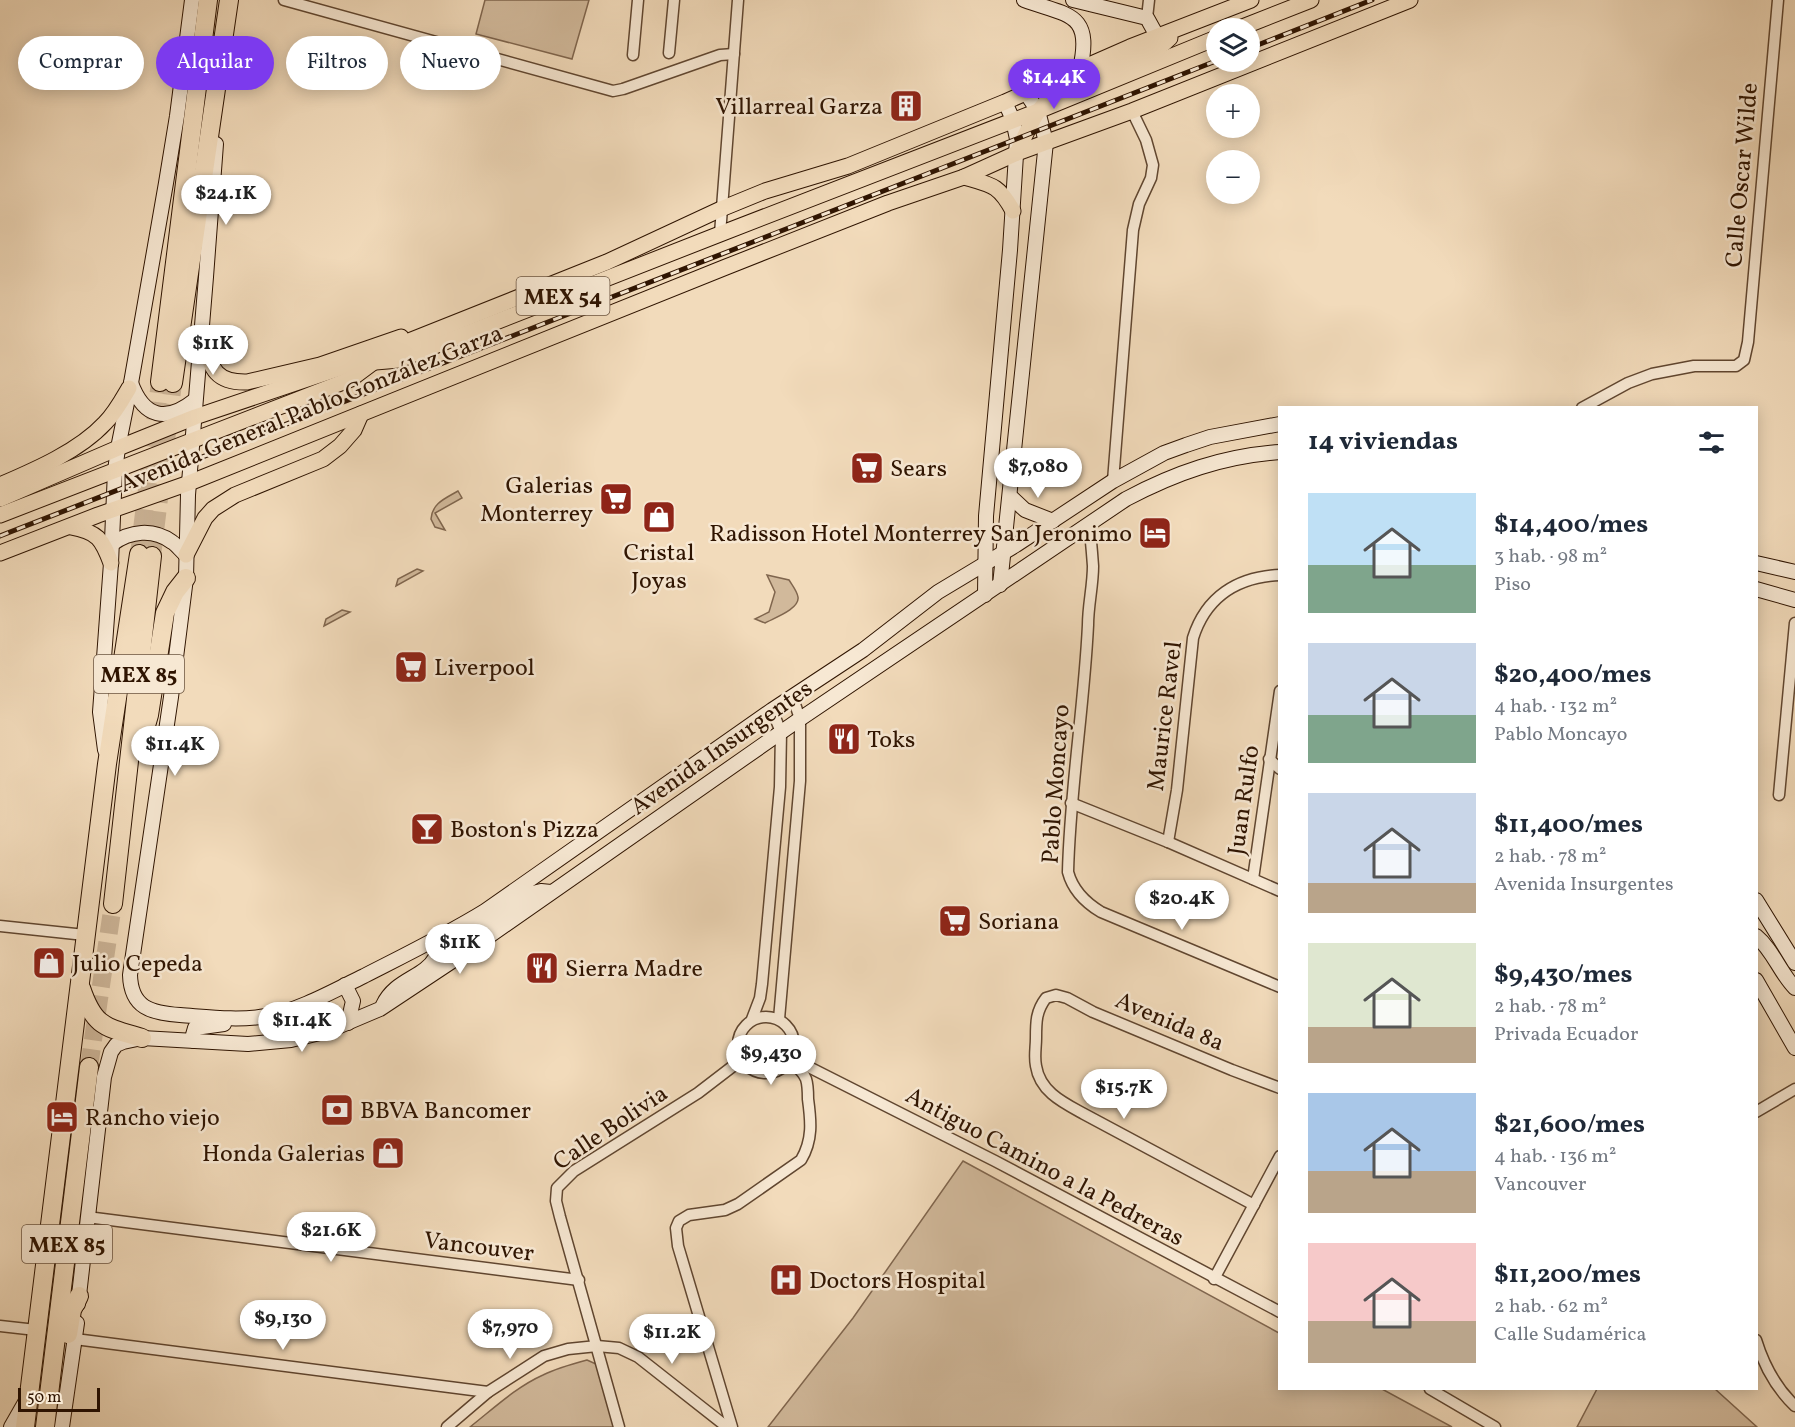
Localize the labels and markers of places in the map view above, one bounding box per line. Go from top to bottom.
pin: $14.4K [1005,59,1103,110]
building icon: Villarreal Garza [888,88,924,124]
place label: Villarreal Garza [715,91,883,125]
pin: $24.1K [177,175,275,226]
pin: $11K [177,325,249,376]
pin: $7,080 [989,448,1087,499]
supermarket icon: Sears [849,450,885,486]
place label: Sears [890,453,947,487]
place label: Galerias Monterrey [480,470,593,532]
supermarket icon: Galerias Monterrey [598,481,634,517]
shop icon: Cristal Joyas [641,499,677,535]
hotel icon: Radisson Hotel Monterrey San Jeronimo [1137,515,1173,551]
place label: Radisson Hotel Monterrey San Jeronimo [709,518,1132,552]
place label: Cristal Joyas [624,537,694,599]
supermarket icon: Liverpool [393,649,429,685]
place label: Liverpool [434,652,535,686]
restaurant icon: Toks [826,721,862,757]
place label: Toks [867,724,915,758]
pin: $11.4K [126,726,224,777]
bar icon: Boston's Pizza [409,811,445,847]
place label: Boston's Pizza [450,814,599,848]
pin: $20.4K [1133,880,1231,931]
supermarket icon: Soriana [937,903,973,939]
place label: Soriana [978,906,1060,940]
pin: $11K [424,924,496,975]
shop icon: Julio Cepeda [31,945,67,981]
place label: Julio Cepeda [72,948,203,982]
restaurant icon: Sierra Madre [524,950,560,986]
place label: Sierra Madre [565,953,703,987]
pin: $11.4K [253,1002,351,1053]
pin: $9,430 [722,1035,820,1086]
pin: $15.7K [1075,1069,1173,1120]
bank icon: BBVA Bancomer [319,1092,355,1128]
place label: BBVA Bancomer [360,1095,531,1129]
hotel icon: Rancho viejo [44,1099,80,1135]
place label: Rancho viejo [85,1102,220,1136]
shop icon: Honda Galerias [370,1135,406,1171]
place label: Honda Galerias [202,1138,365,1172]
pin: $21.6K [282,1212,380,1263]
hospital icon: Doctors Hospital [768,1262,804,1298]
place label: Doctors Hospital [809,1265,986,1299]
pin: $9,130 [234,1300,332,1351]
pin: $7,970 [461,1309,559,1360]
pin: $11.2K [623,1314,721,1365]

